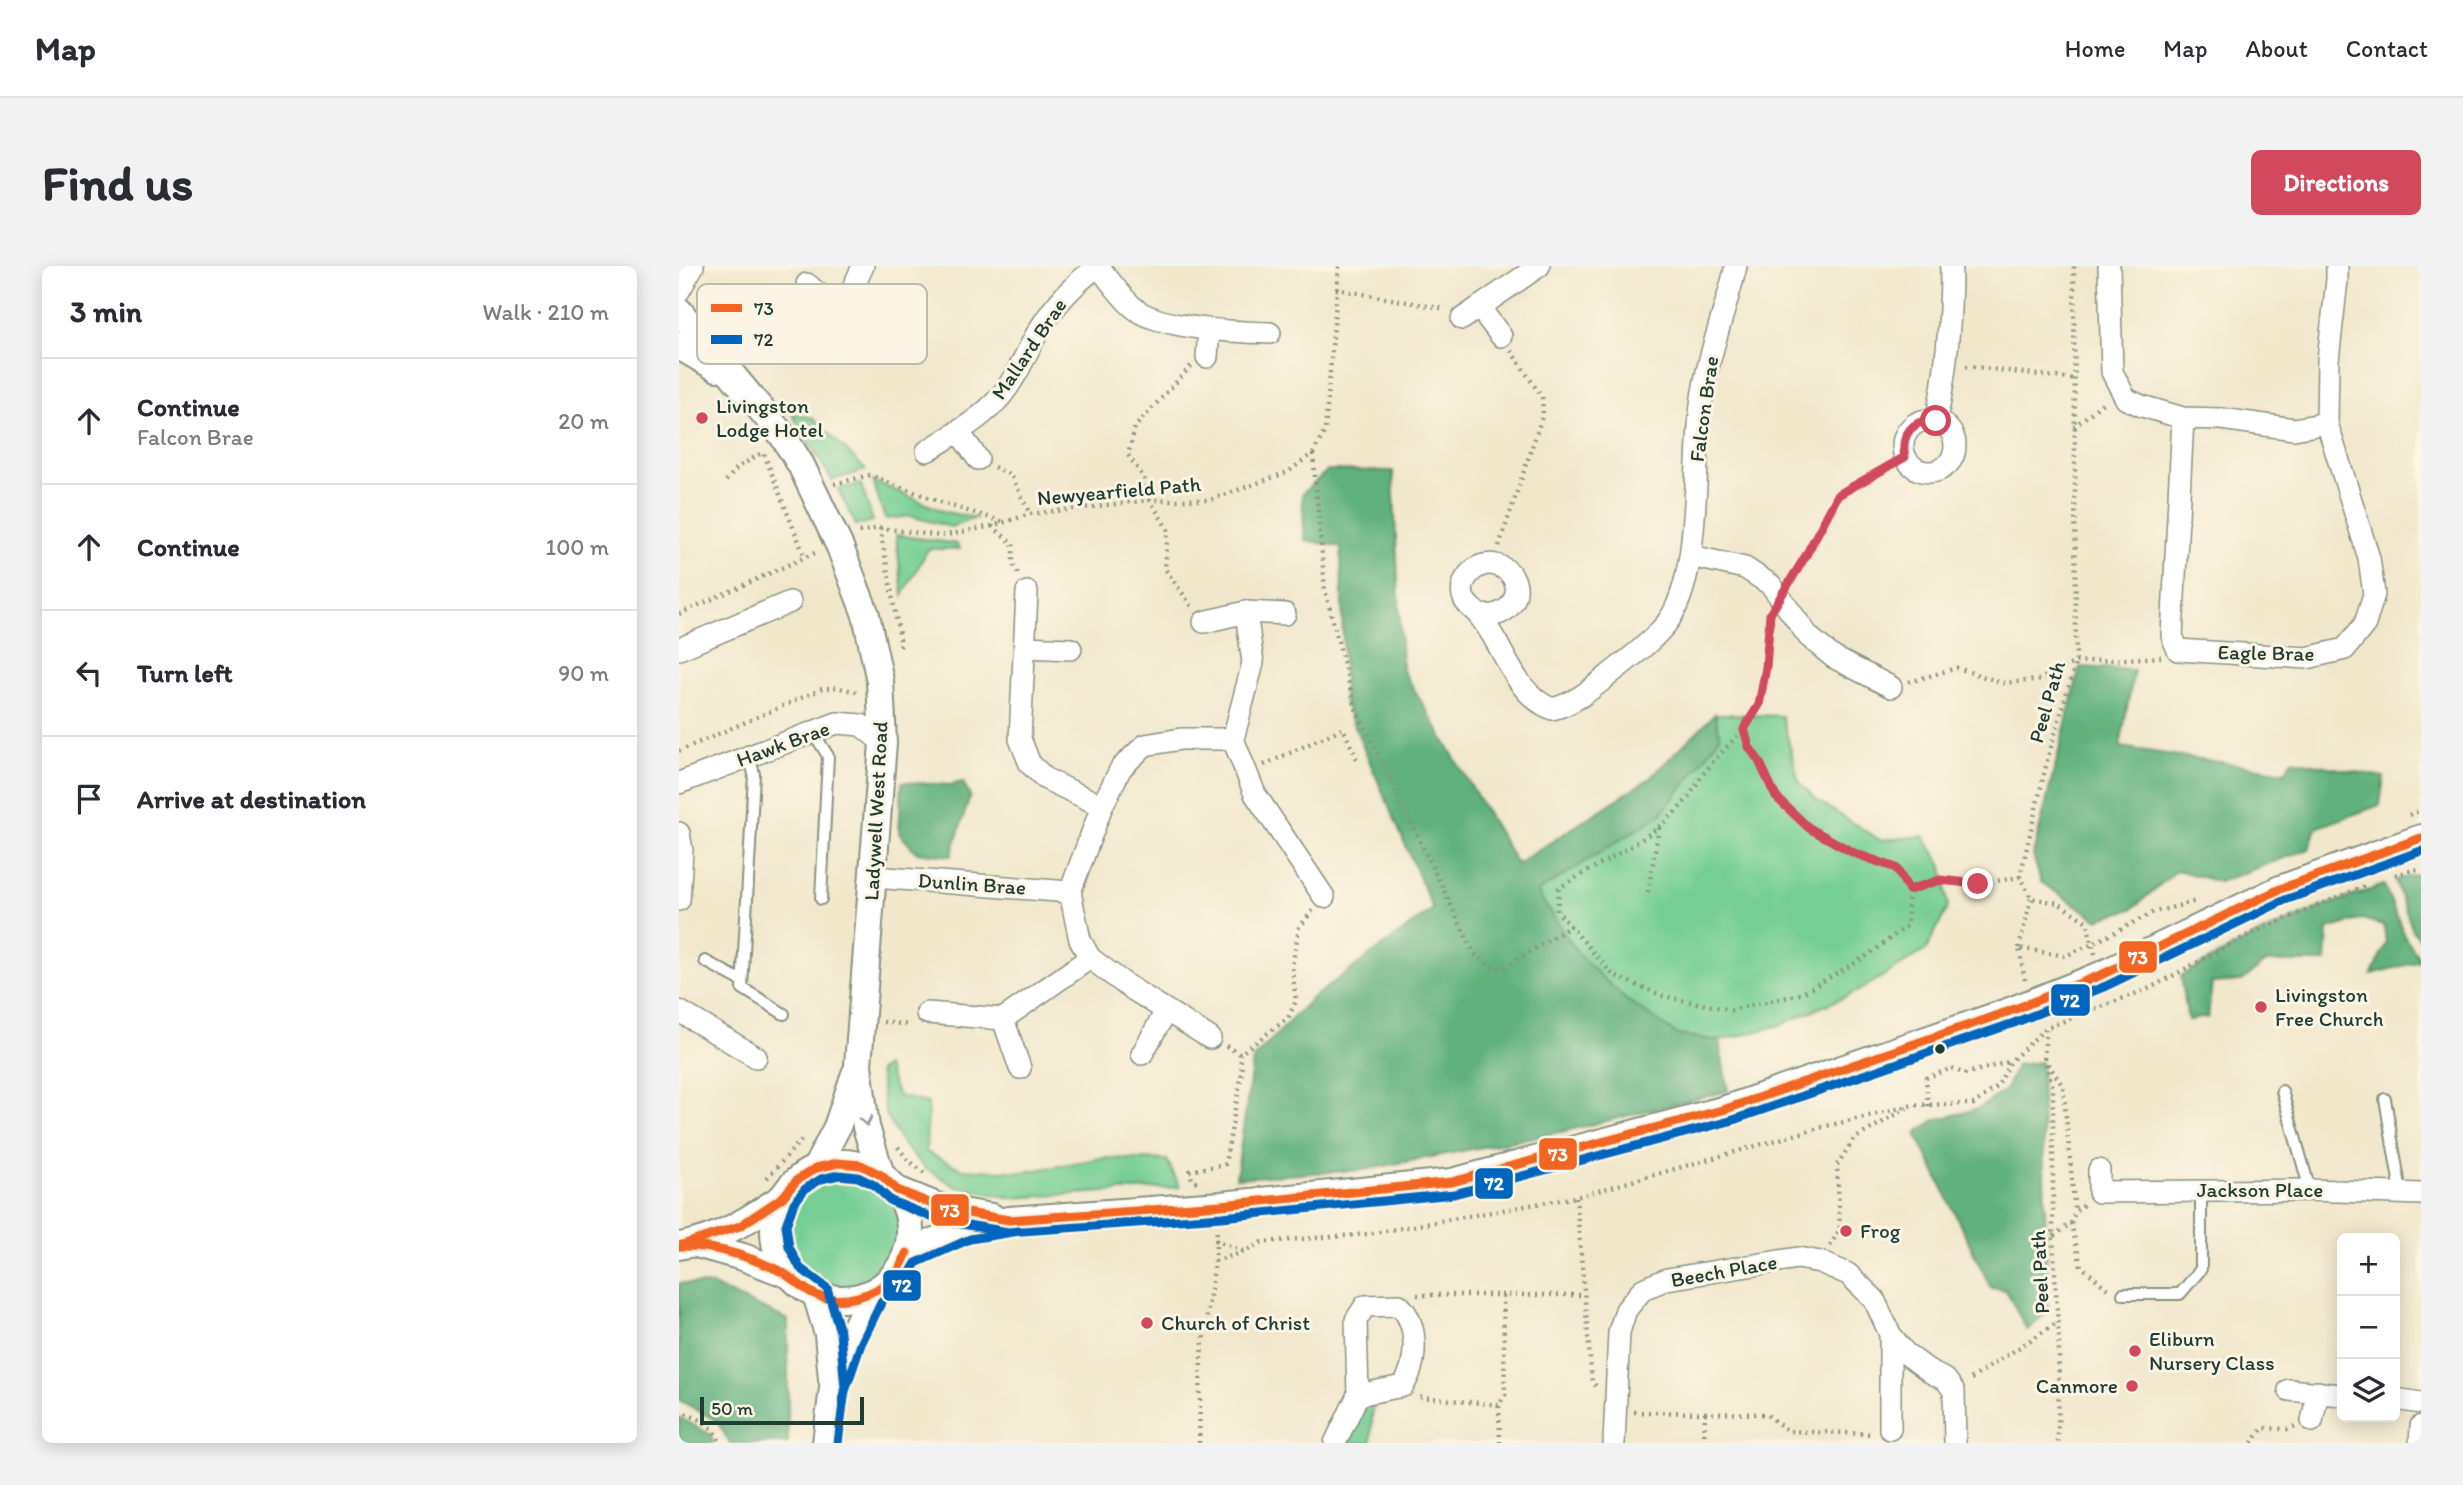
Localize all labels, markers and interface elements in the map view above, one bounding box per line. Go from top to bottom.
text: Map [35,29,96,68]
text: Home [2065,34,2125,63]
text: Map [2163,34,2207,63]
text: About [2245,34,2308,63]
text: Contact [2346,34,2428,63]
button: Directions [2251,150,2421,215]
text: Find us [42,153,193,212]
legend [697,284,927,364]
text: 3 min [70,293,142,330]
street label: Mallard Brae [986,293,1072,404]
text: 73 [754,297,774,320]
text: Walk · 210 m [483,298,609,326]
text: 72 [754,328,773,351]
street label: Falcon Brae [1684,354,1723,463]
text: Continue [137,391,240,423]
place label: Livingston Lodge Hotel [716,393,823,442]
icon: ahead [70,402,108,440]
route start [1920,405,1951,436]
text: 20 m [558,407,609,435]
marker: Livingston Lodge Hotel [694,410,710,426]
text: Falcon Brae [137,423,254,451]
street label: Newyearfield Path [1036,471,1203,510]
icon: ahead [70,528,108,566]
text: Continue [137,531,240,563]
text: 100 m [545,533,609,561]
street label: Eagle Brae [2217,639,2315,666]
icon: left [70,654,108,692]
text: Turn left [137,657,233,689]
street label: Peel Path [2023,658,2070,746]
text: 90 m [558,659,609,687]
street label: Hawk Brae [733,715,833,772]
street label: Ladywell West Road [858,721,893,901]
icon: arrive [70,780,108,818]
text: Arrive at destination [137,783,366,815]
street label: Dunlin Brae [917,867,1027,900]
route end [1962,868,1993,899]
line badge: 73 [2118,940,2158,974]
text: 73 [2127,946,2148,969]
place label: Livingston Free Church [2275,982,2384,1031]
line badge: 72 [2050,983,2091,1017]
text: 72 [2059,989,2080,1012]
marker: Livingston Free Church [2253,999,2269,1015]
unlabelled marker [1933,1042,1947,1056]
one-way arrow [857,1115,872,1127]
line badge: 73 [1538,1137,1578,1171]
text: 73 [1547,1143,1568,1166]
line badge: 72 [1474,1167,1514,1200]
text: 72 [1483,1172,1504,1195]
street label: Jackson Place [2197,1177,2323,1202]
line badge: 73 [930,1193,970,1227]
text: 73 [939,1199,960,1222]
place label: Frog [1860,1218,1901,1243]
marker: Frog [1838,1223,1854,1239]
street label: Peel Path [2025,1229,2054,1315]
map controls [2337,1233,2400,1422]
button: + [2337,1233,2400,1296]
street label: Beech Place [1669,1249,1779,1292]
line badge: 72 [882,1269,922,1302]
text: 72 [891,1274,912,1297]
button: − [2337,1296,2400,1359]
place label: Church of Christ [1161,1310,1310,1335]
marker: Church of Christ [1139,1315,1155,1331]
place label: Eliburn Nursery Class [2149,1326,2275,1375]
marker: Eliburn Nursery Class [2127,1343,2143,1359]
button: layers [2337,1359,2400,1422]
place label: Canmore [2036,1373,2118,1398]
marker: Canmore [2124,1378,2140,1394]
scale bar [700,1394,865,1426]
text: 50 m [711,1397,753,1420]

